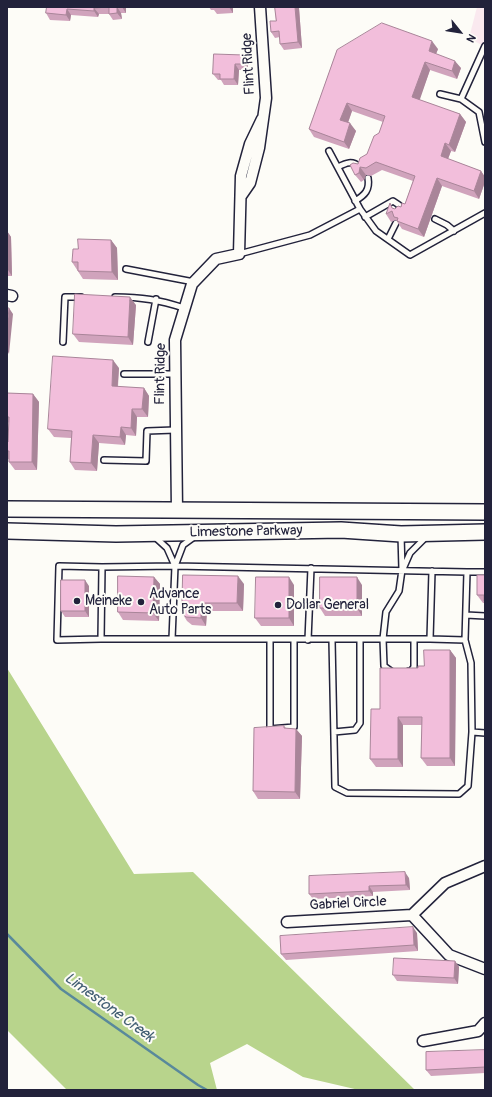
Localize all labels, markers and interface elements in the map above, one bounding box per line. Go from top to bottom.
north arrow [440,12,480,52]
text: N [463,32,478,45]
street label: Flint Ridge [239,33,259,95]
street label: Flint Ridge [152,343,170,405]
street label: Limestone Parkway [189,523,303,541]
place label: Advance Auto Parts [149,586,211,618]
place label: Meineke [85,593,132,609]
marker: Meineke [72,596,82,606]
marker: Advance Auto Parts [136,597,146,607]
place label: Dollar General [286,597,369,613]
marker: Dollar General [273,600,283,610]
street label: Gabriel Circle [309,894,387,914]
water label: Limestone Creek [61,969,157,1047]

